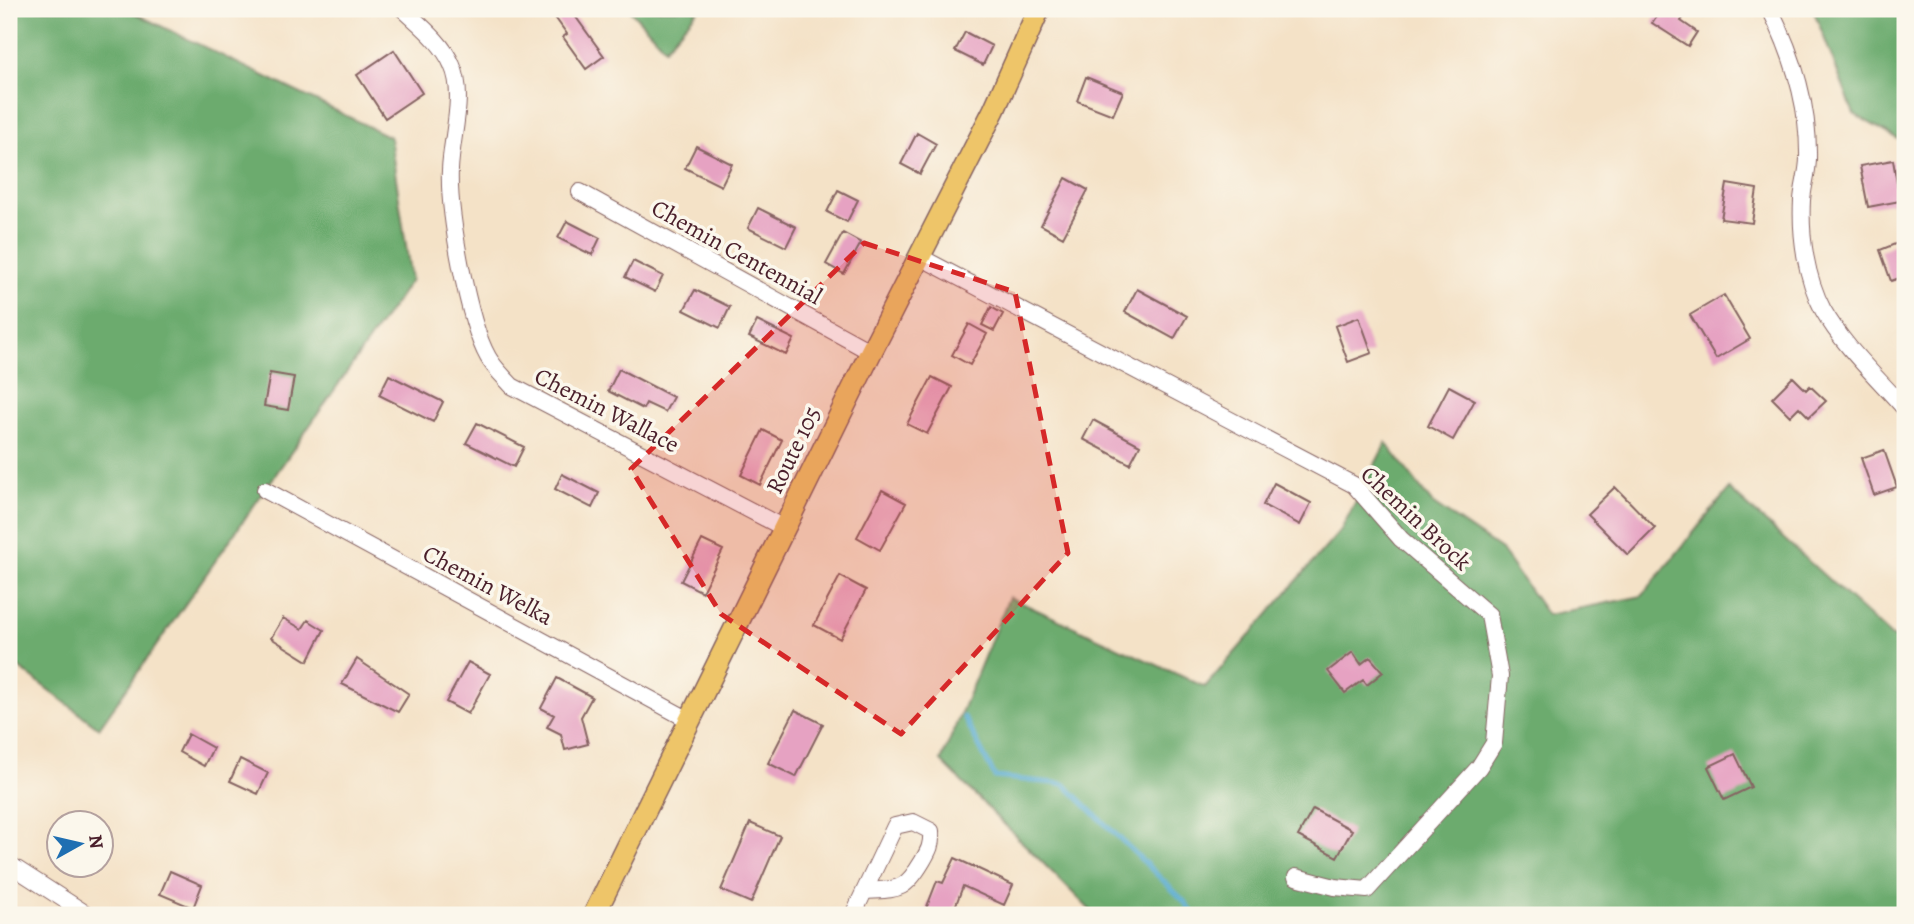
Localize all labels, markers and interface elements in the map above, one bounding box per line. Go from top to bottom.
street label: Chemin Centennial [646,192,828,312]
street label: Chemin Wallace [529,360,685,460]
street label: Route 105 [758,401,828,499]
street label: Chemin Brock [1354,458,1478,578]
street label: Chemin Welka [417,537,559,633]
north arrow [46,808,116,878]
text: N [82,833,110,851]

